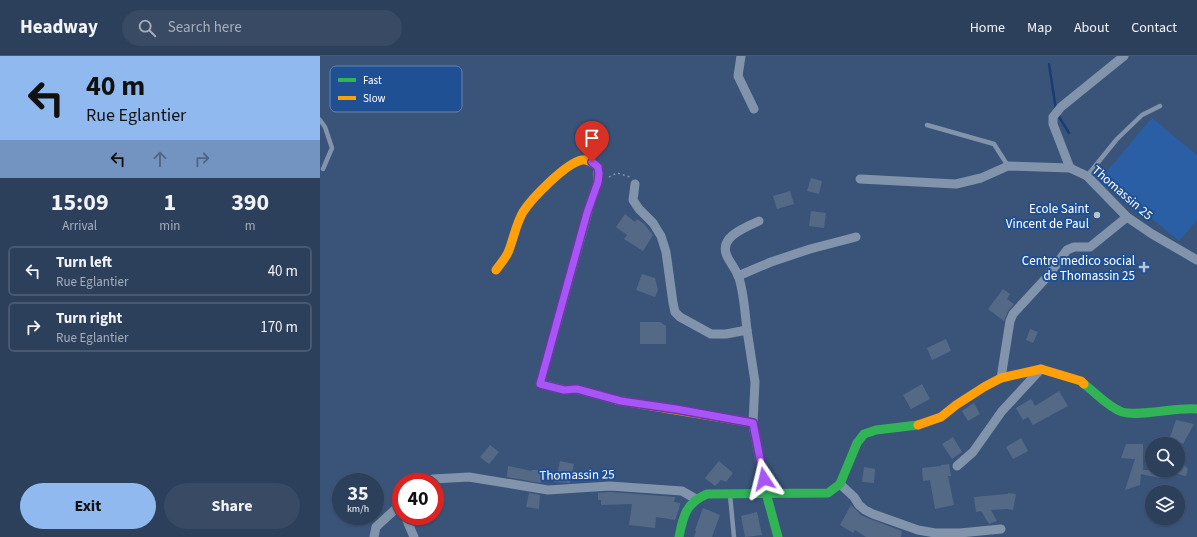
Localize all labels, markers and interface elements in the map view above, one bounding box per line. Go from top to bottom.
search box [122,10,402,46]
text: Headway [20,14,98,41]
icon: search [136,17,158,39]
text: Search here [168,17,242,38]
text: Home [970,18,1005,38]
text: Map [1027,18,1052,38]
text: About [1074,18,1109,38]
text: Contact [1131,18,1177,38]
text: 40 m [86,66,145,106]
legend [330,66,462,112]
icon: left [20,72,72,124]
text: Fast [363,73,382,88]
text: Slow [363,91,386,106]
text: Rue Eglantier [86,103,186,128]
pin [575,121,609,162]
icon: arrive [581,127,603,149]
icon: left [107,148,129,170]
icon: ahead [149,148,171,170]
icon: right [191,148,213,170]
street label: Thomassin 25 [1088,161,1157,224]
text: 15:09 [51,185,109,220]
text: 1 [164,185,176,220]
text: 390 [231,185,269,220]
place label: Ecole Saint Vincent de Paul [1006,200,1090,233]
marker: Ecole Saint Vincent de Paul [1092,210,1102,220]
text: Arrival [62,217,97,235]
text: min [159,217,180,235]
text: m [245,217,256,235]
text: Turn left [56,252,112,273]
place label: Centre medico social de Thomassin 25 [1022,252,1135,285]
icon: left [22,260,44,282]
text: 40 m [268,261,298,282]
marker: Centre medico social de Thomassin 25 [1138,261,1150,273]
text: Rue Eglantier [56,273,128,291]
text: Turn right [56,308,122,329]
icon: right [22,316,44,338]
text: 170 m [260,317,298,338]
text: Rue Eglantier [56,329,128,347]
map controls [1145,437,1185,525]
button: search [1145,437,1185,477]
position arrow [743,458,785,500]
street label: Thomassin 25 [539,465,615,485]
speed limit sign: 40 [392,473,444,525]
text: 35 [347,480,369,508]
button: Exit [20,483,156,529]
button: Share [164,483,300,529]
button: layers [1145,485,1185,525]
text: km/h [347,502,369,516]

